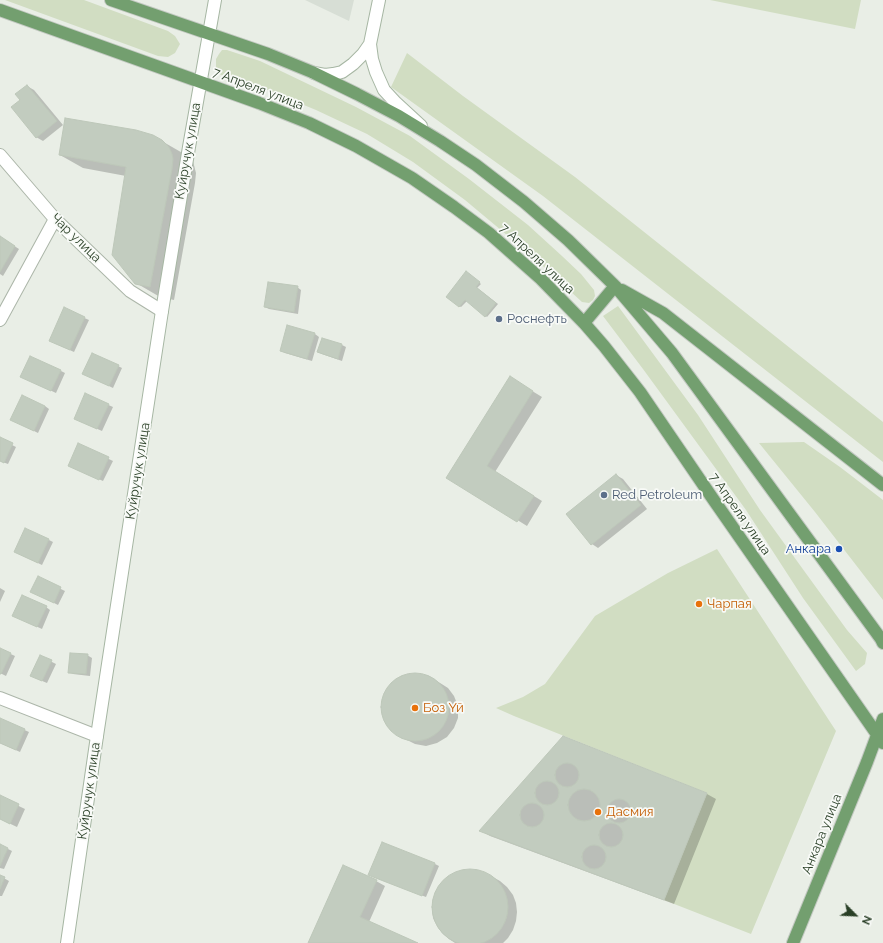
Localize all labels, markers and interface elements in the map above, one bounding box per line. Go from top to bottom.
street label: 7 Апреля улица [210,64,306,114]
street label: Куйручук улица [172,101,204,201]
street label: Чар улица [48,210,104,266]
street label: 7 Апреля улица [496,220,578,298]
place label: Роснефть [507,311,567,327]
marker: Роснефть [494,314,504,324]
street label: Куйручук улица [123,421,153,521]
street label: 7 Апреля улица [706,470,774,558]
place label: Red Petroleum [612,487,702,503]
marker: Red Petroleum [599,490,609,500]
place label: Анкара [786,541,831,557]
marker: Анкара [834,544,844,554]
place label: Чарпая [707,596,752,612]
marker: Чарпая [694,599,704,609]
place label: Боз Үй [423,700,464,716]
marker: Боз Үй [410,703,420,713]
street label: Куйручук улица [74,741,104,841]
street label: Анкара улица [799,791,845,877]
place label: Дасмия [606,804,654,820]
marker: Дасмия [593,807,603,817]
north arrow [835,895,875,935]
text: N [859,914,874,927]

